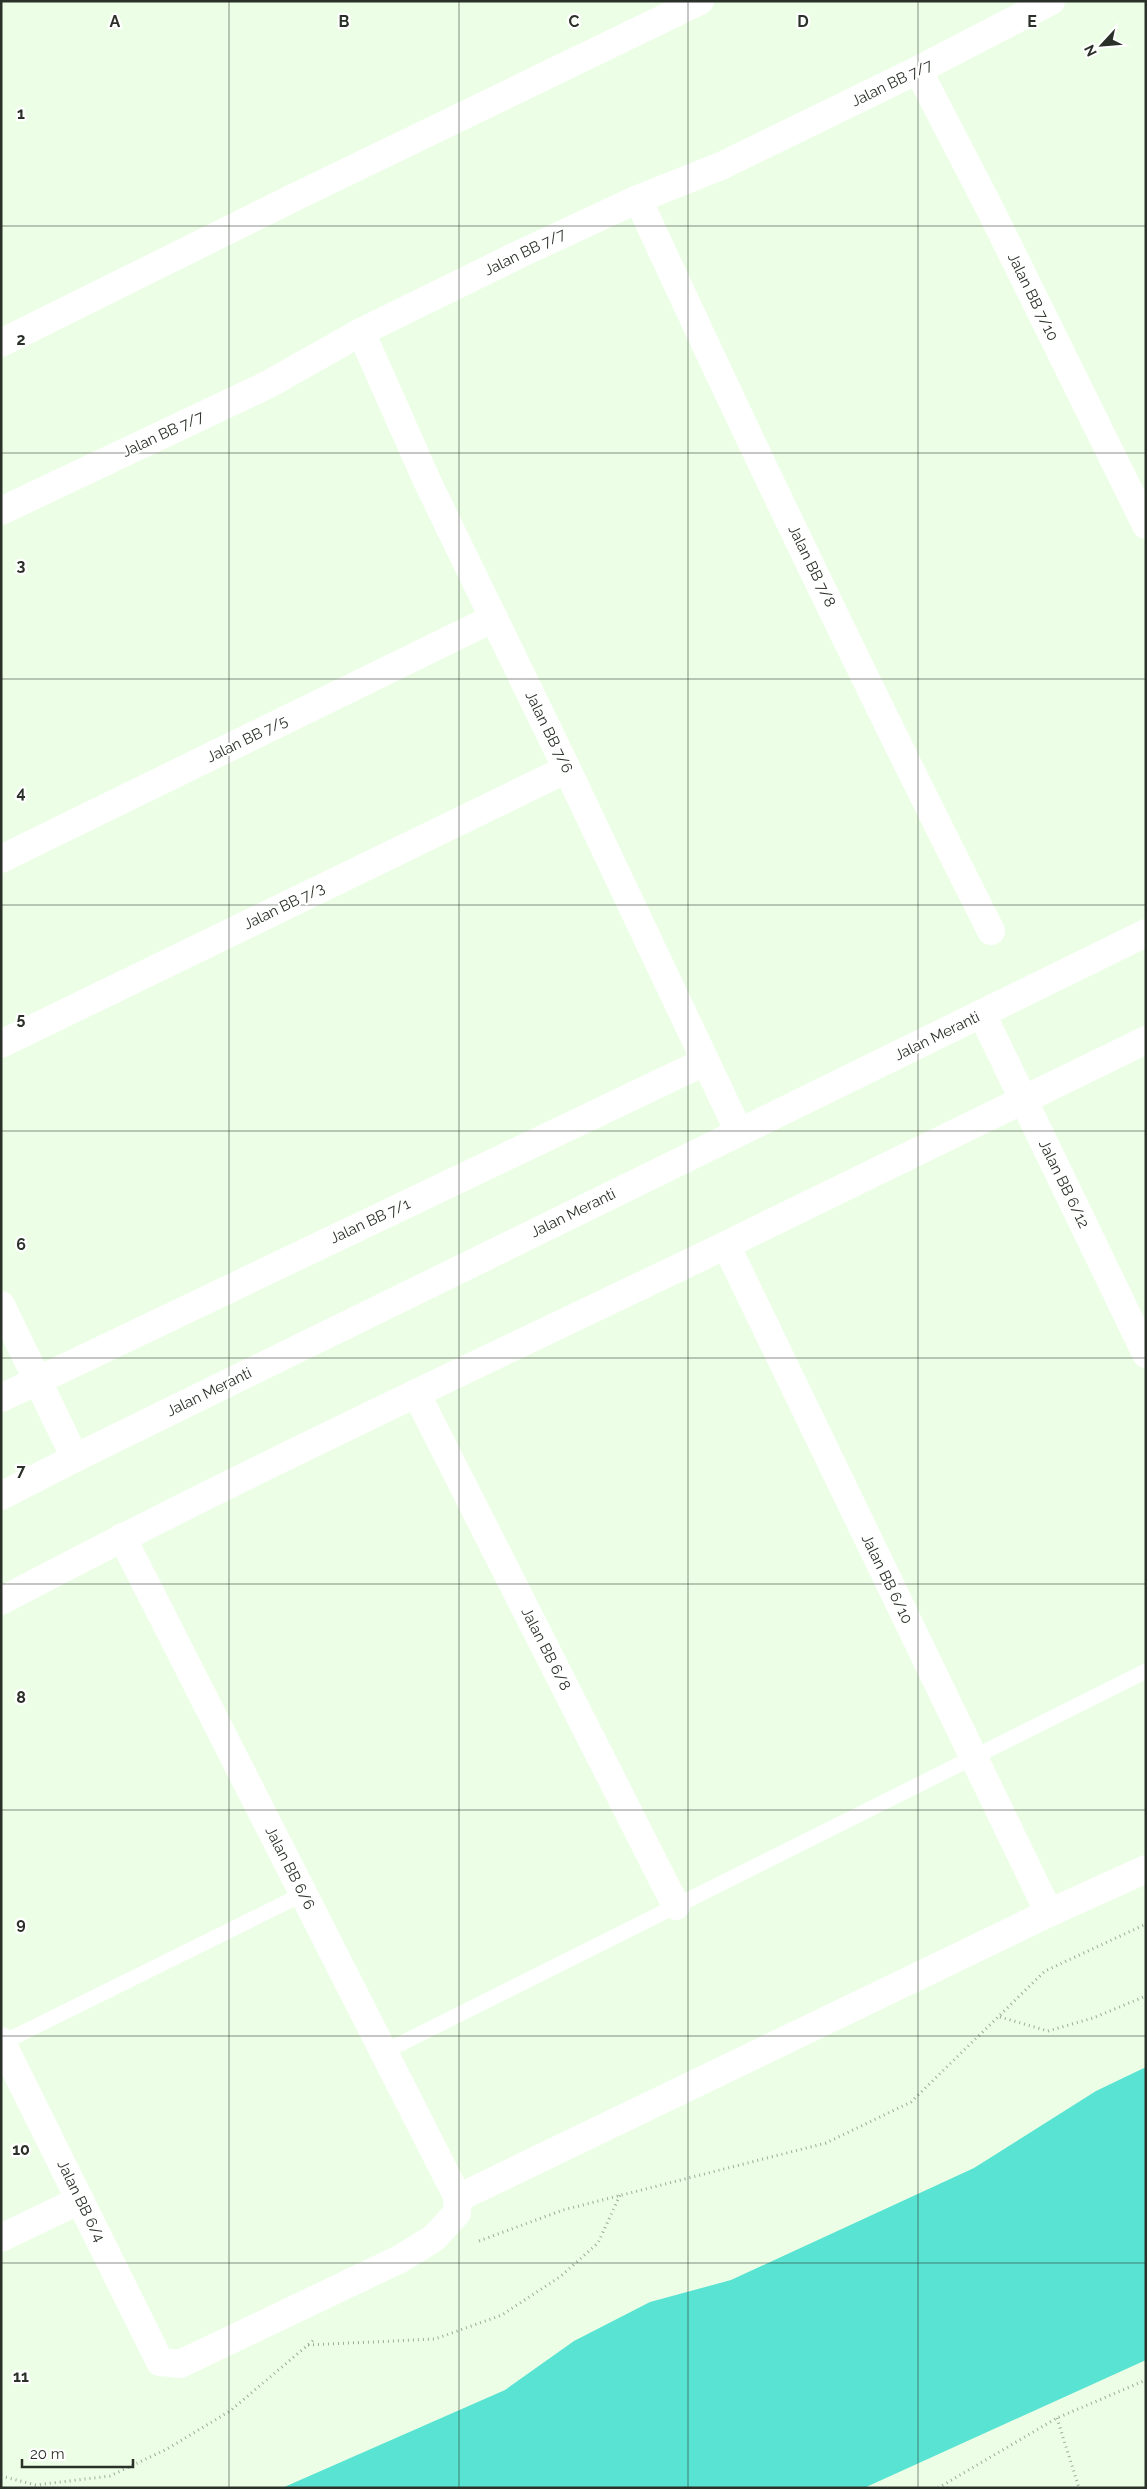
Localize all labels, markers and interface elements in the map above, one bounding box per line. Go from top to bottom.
text: A [110,12,121,31]
text: B [339,12,350,31]
text: C [569,12,580,31]
text: D [797,12,809,31]
text: E [1027,12,1037,31]
north arrow [1077,20,1127,70]
text: N [1081,42,1100,59]
street label: Jalan BB 7/7 [848,56,936,110]
text: 1 [17,104,25,123]
street label: Jalan BB 7/7 [481,225,569,279]
street label: Jalan BB 7/10 [1004,250,1062,344]
text: 2 [16,330,26,349]
street label: Jalan BB 7/7 [119,407,207,461]
street label: Jalan BB 7/8 [784,522,840,610]
text: 3 [17,556,26,575]
street label: Jalan BB 7/6 [521,688,577,776]
street label: Jalan BB 7/5 [204,712,290,766]
text: 4 [16,783,26,802]
street label: Jalan BB 7/3 [241,879,327,933]
street label: Jalan Meranti [892,1008,982,1064]
text: 5 [17,1009,26,1028]
street label: Jalan BB 6/12 [1035,1137,1093,1231]
street label: Jalan Meranti [528,1185,618,1241]
street label: Jalan BB 7/1 [327,1194,413,1247]
text: 6 [16,1235,26,1254]
street label: Jalan Meranti [164,1364,254,1420]
text: 7 [17,1461,26,1480]
street label: Jalan BB 6/10 [858,1531,916,1627]
street label: Jalan BB 6/8 [517,1604,575,1694]
text: 8 [16,1688,26,1707]
street label: Jalan BB 6/6 [261,1823,319,1913]
text: 9 [16,1914,26,1933]
text: 10 [12,2140,30,2159]
street label: Jalan BB 6/4 [53,2157,109,2245]
text: 11 [13,2367,29,2386]
scale bar [22,2436,134,2468]
text: 20 m [30,2445,65,2463]

